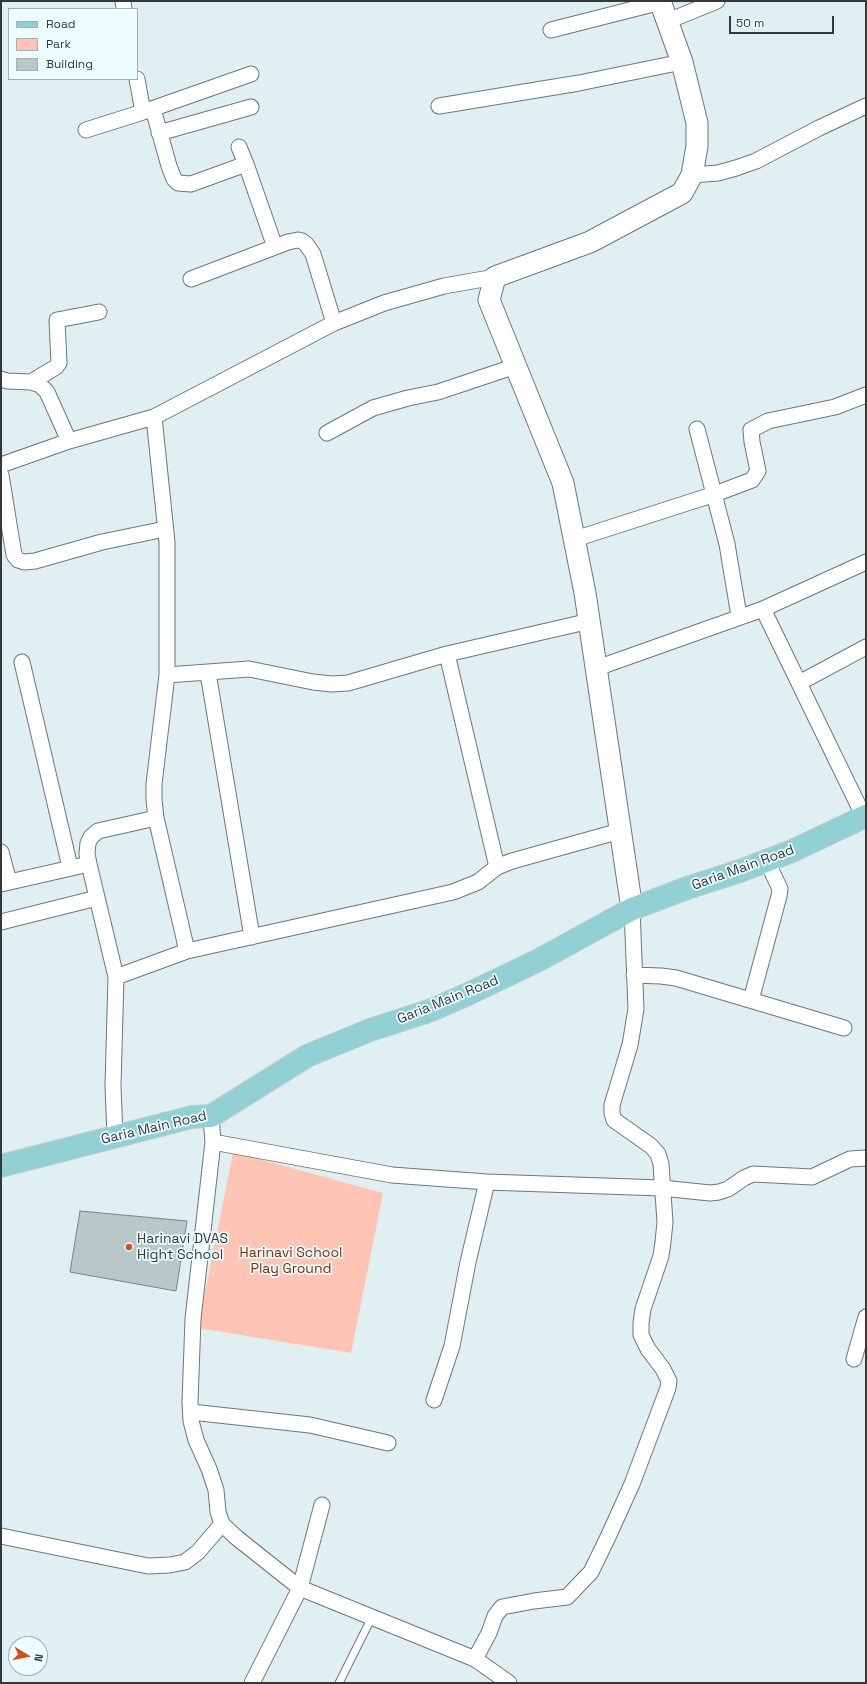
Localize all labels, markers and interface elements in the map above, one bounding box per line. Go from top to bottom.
legend [8,8,138,80]
scale bar [731,8,836,34]
text: 50 m [736,15,764,31]
text: Road [46,16,75,32]
text: Park [46,36,71,52]
text: Building [46,56,93,72]
street label: Garia Main Road [689,842,797,894]
street label: Garia Main Road [395,972,501,1028]
street label: Garia Main Road [100,1108,208,1148]
place label: Harinavi DVAS Hight School [137,1231,228,1264]
marker: Harinavi DVAS Hight School [124,1242,134,1252]
park label: Harinavi School Play Ground [239,1245,343,1278]
north arrow [8,1636,48,1676]
text: N [31,1653,46,1663]

